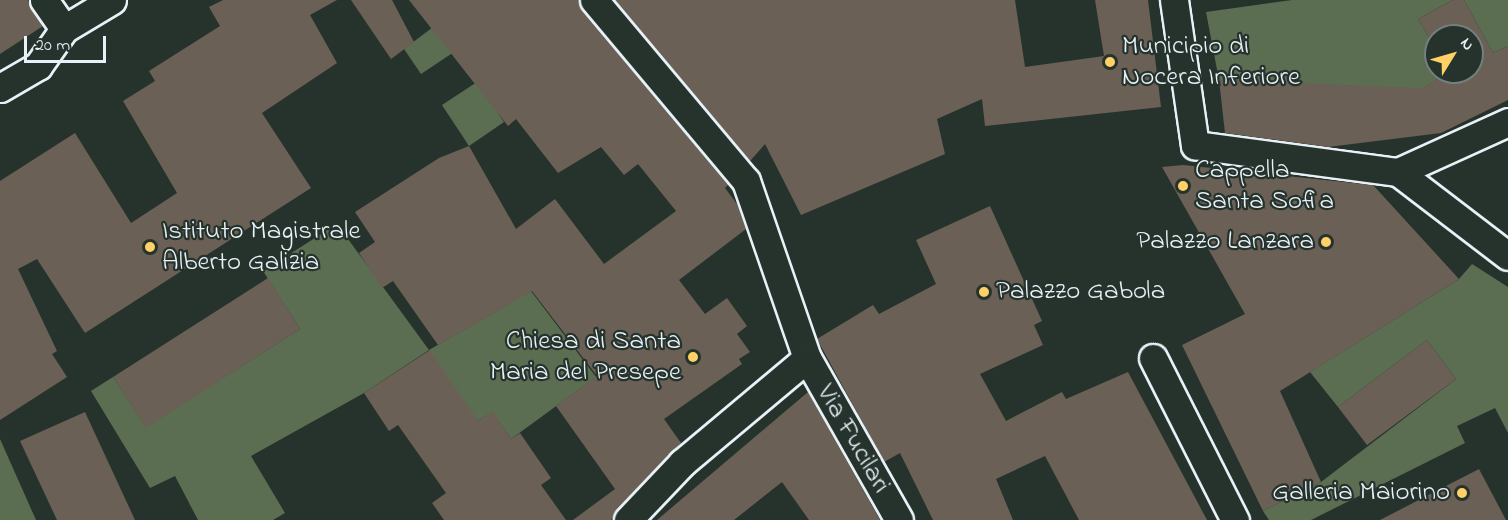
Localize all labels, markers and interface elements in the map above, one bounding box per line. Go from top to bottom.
scale bar [27,24,110,62]
north arrow [1424,24,1484,84]
place label: Municipio di Nocera Inferiore [1122,30,1300,93]
text: 20 m [35,33,70,59]
text: N [1454,33,1480,56]
marker: Municipio di Nocera Inferiore [1103,55,1117,69]
place label: Cappella Santa Sofia [1195,154,1334,217]
marker: Cappella Santa Sofia [1176,179,1190,193]
place label: Istituto Magistrale Alberto Galizia [162,215,361,278]
place label: Palazzo Lanzara [1136,226,1314,258]
marker: Palazzo Lanzara [1319,235,1333,249]
marker: Istituto Magistrale Alberto Galizia [143,240,157,254]
place label: Palazzo Gabola [996,276,1165,308]
marker: Palazzo Gabola [977,285,991,299]
place label: Chiesa di Santa Maria del Presepe [490,325,681,388]
marker: Chiesa di Santa Maria del Presepe [686,350,700,364]
street label: Via Fucilari [809,379,897,499]
place label: Galleria Maiorino [1272,477,1450,509]
marker: Galleria Maiorino [1455,486,1469,500]

